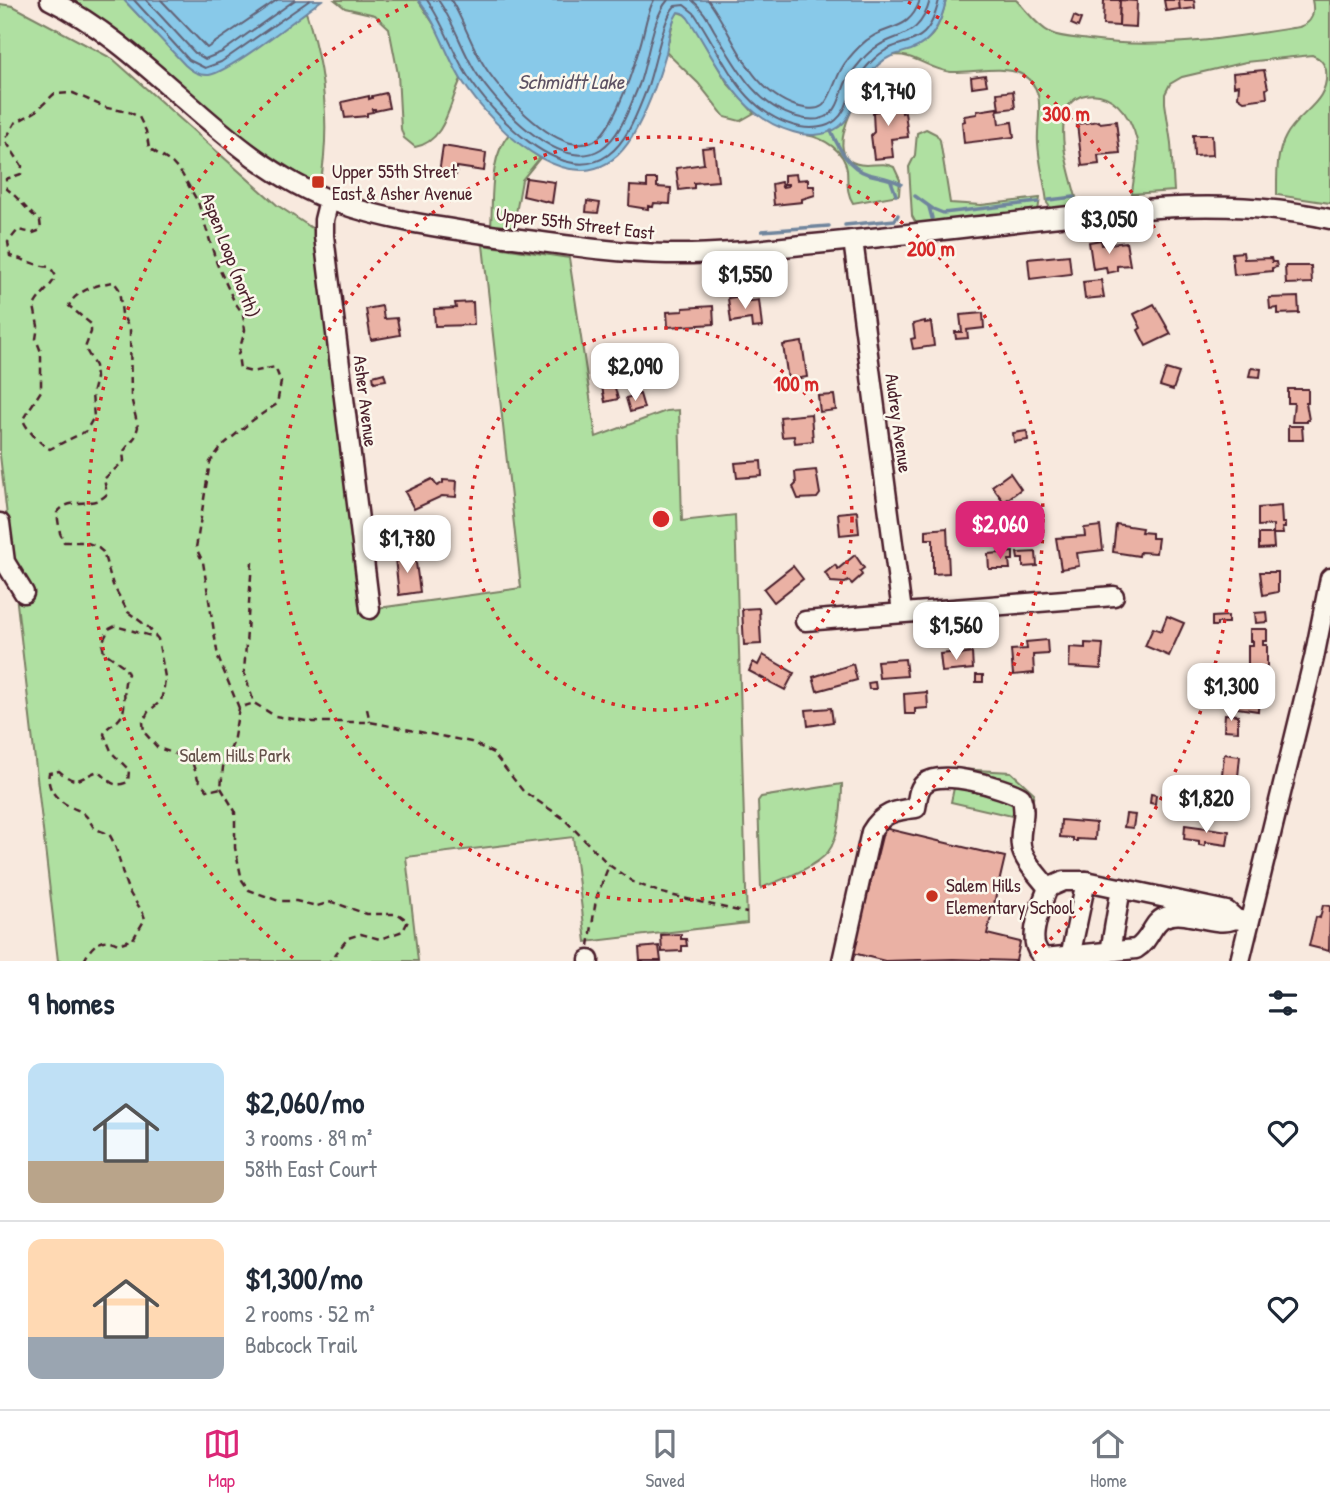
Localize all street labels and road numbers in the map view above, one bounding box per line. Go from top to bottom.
street label: Aspen Loop (north) [195,189,267,321]
street label: Upper 55th Street East [494,200,656,246]
street label: Asher Avenue [347,354,385,449]
street label: Audrey Avenue [879,372,919,475]

